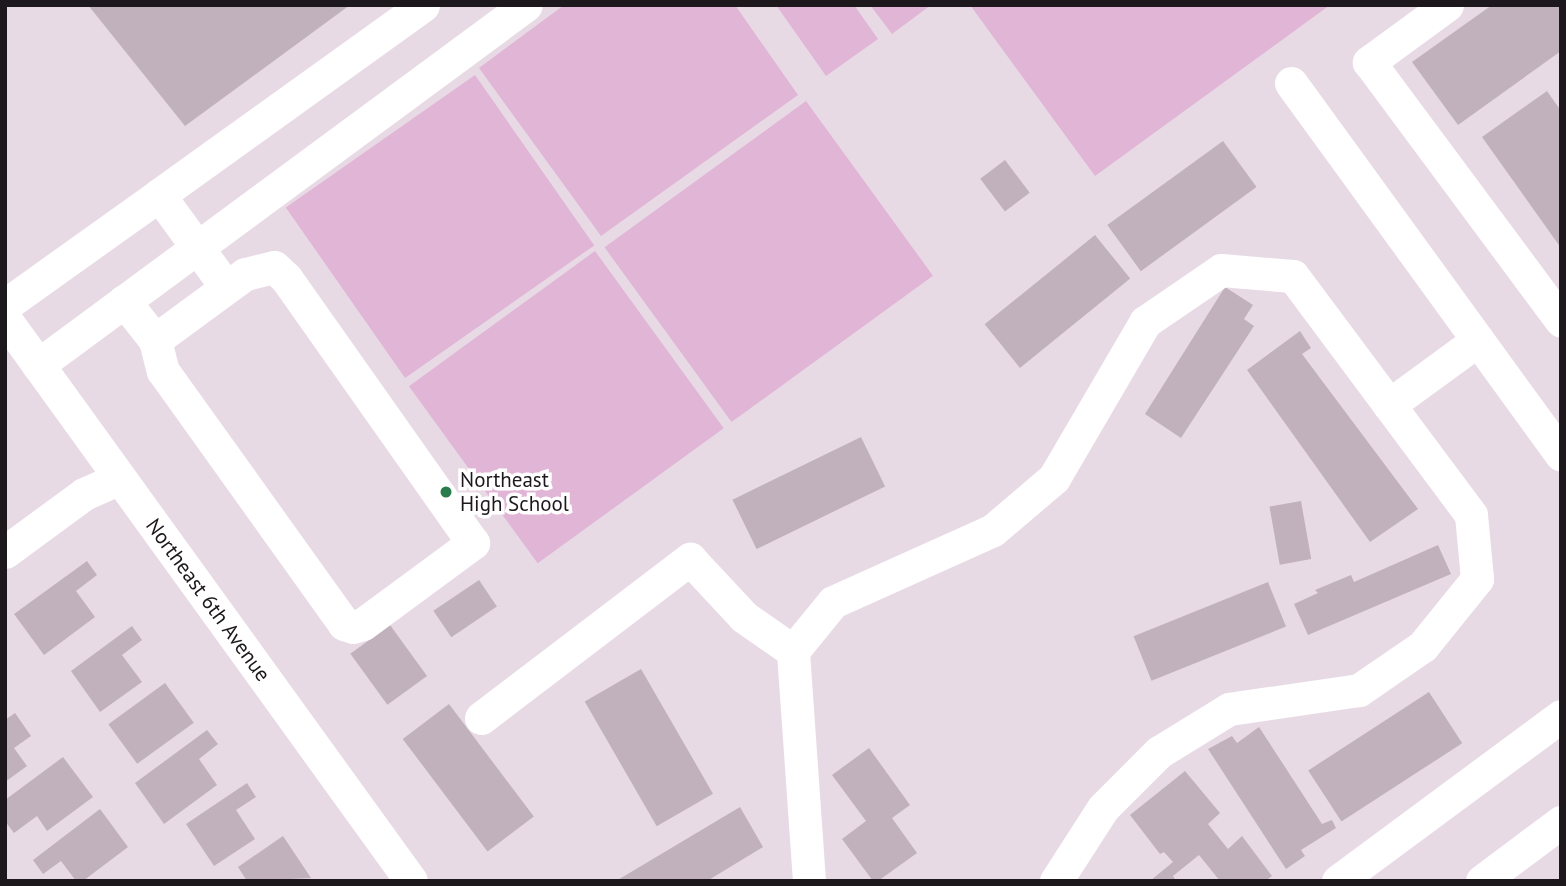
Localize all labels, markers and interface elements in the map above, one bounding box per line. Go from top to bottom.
place label: Northeast High School [460,467,569,517]
marker: Northeast High School [438,484,454,500]
street label: Northeast 6th Avenue [140,513,276,687]

